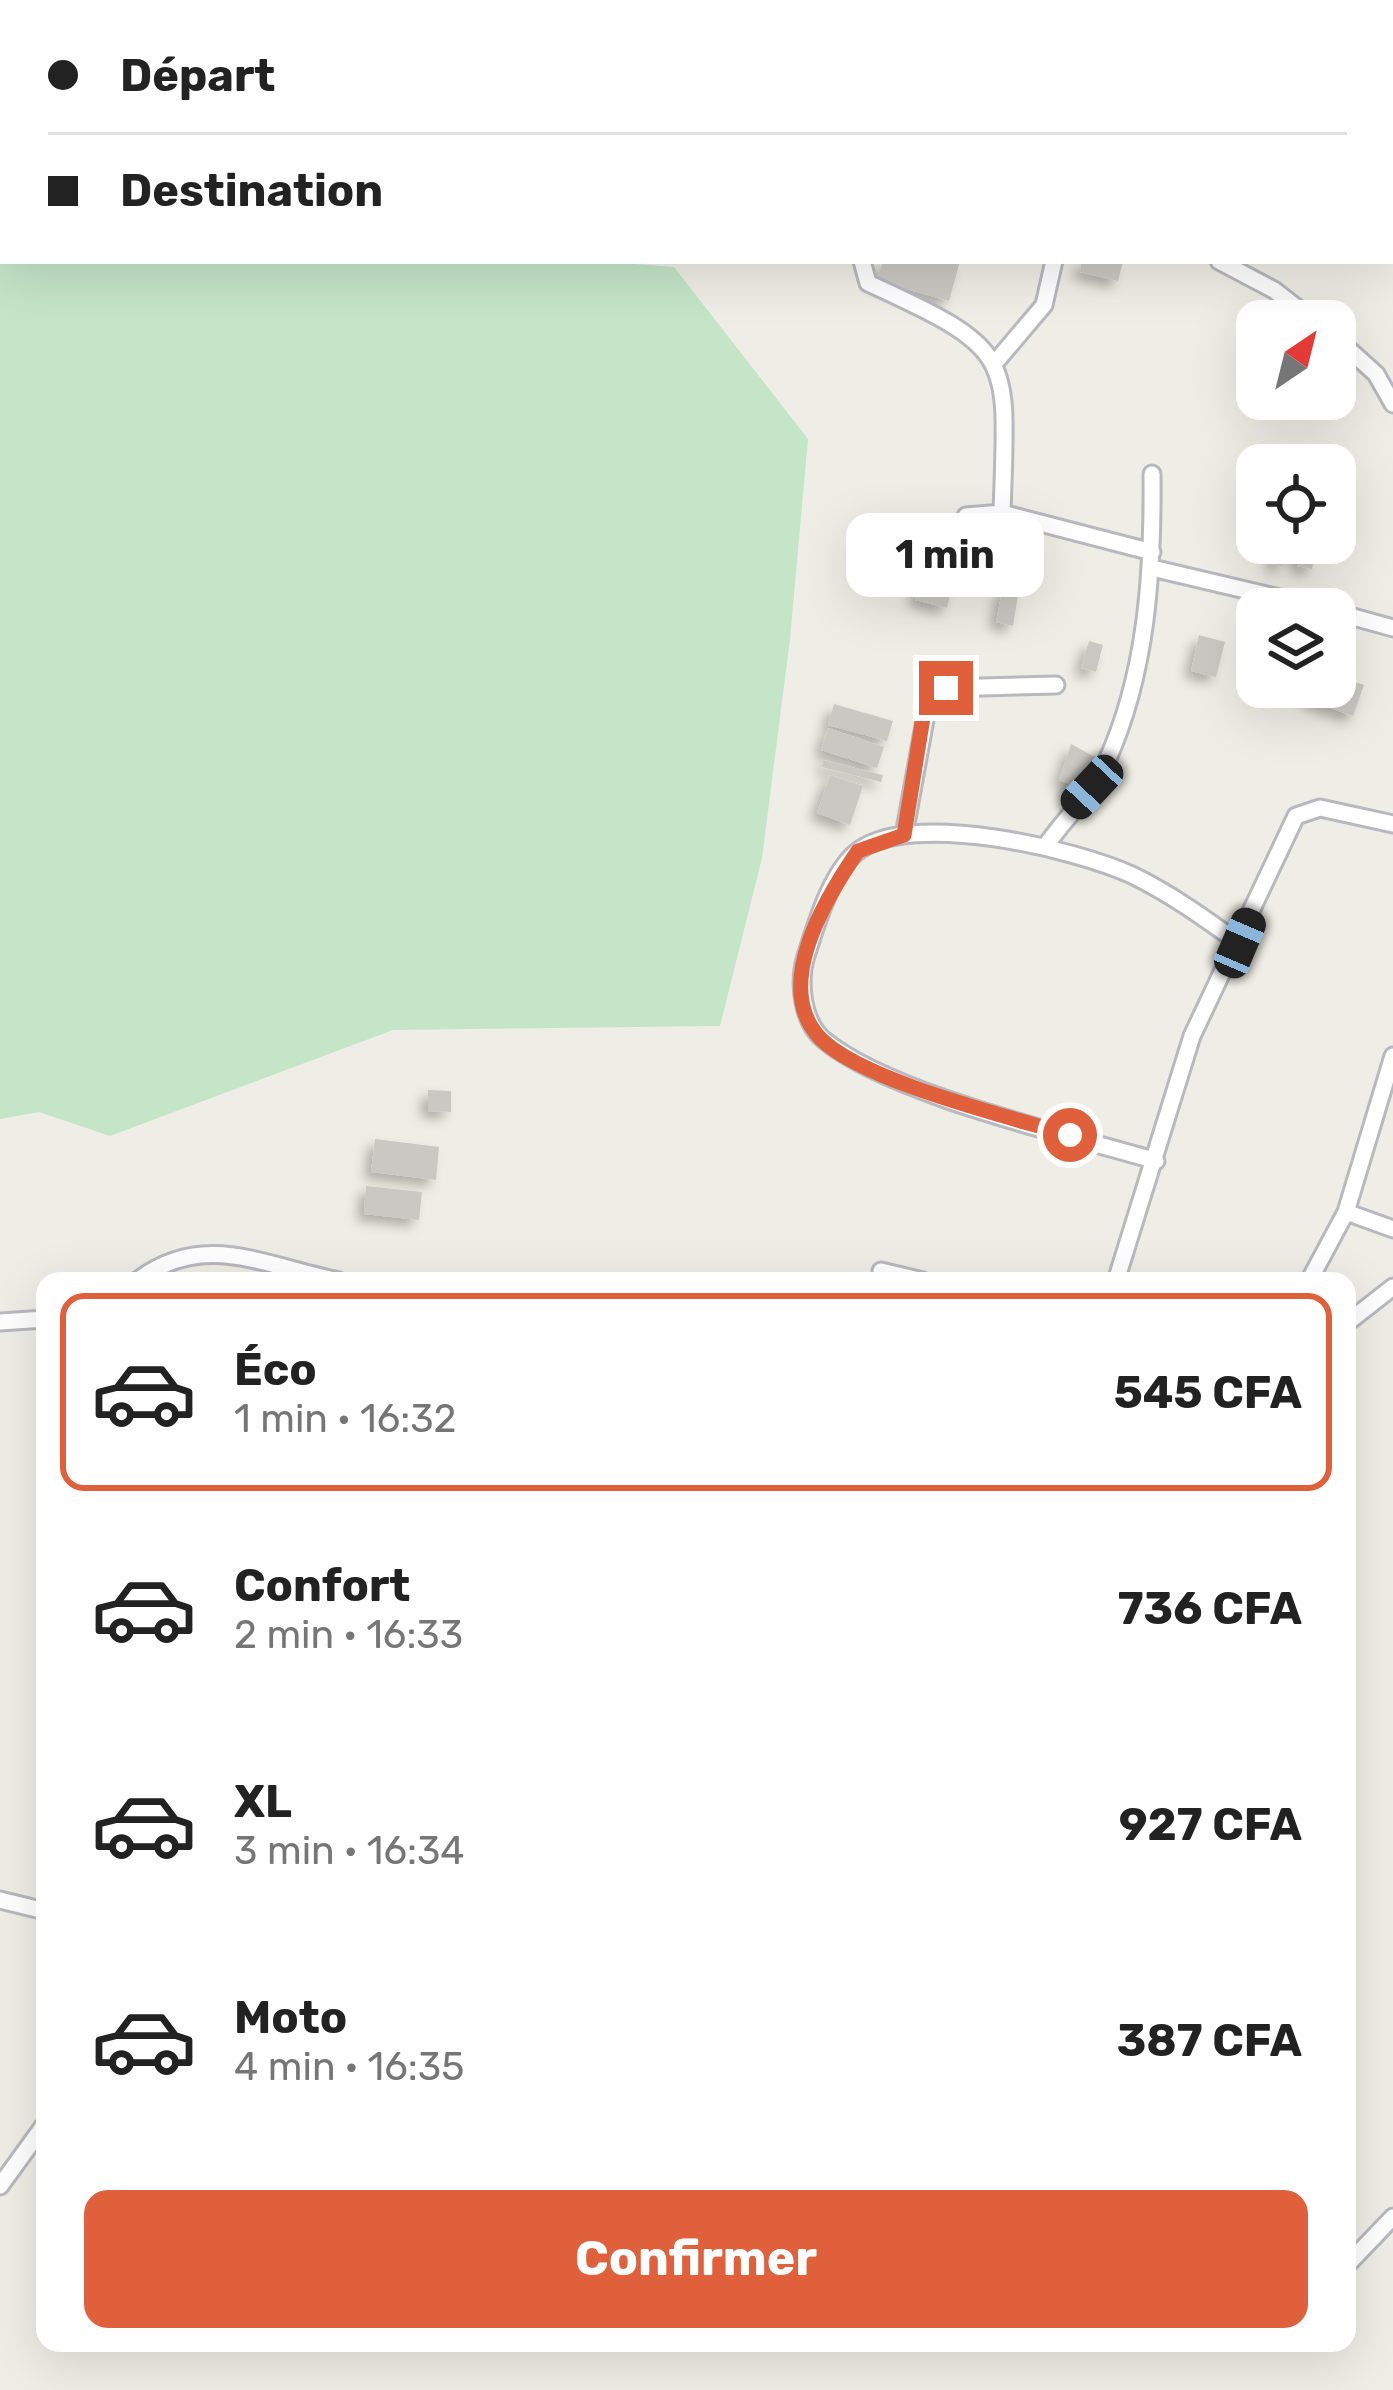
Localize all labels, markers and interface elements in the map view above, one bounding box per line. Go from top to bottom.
text: Départ [120,49,275,102]
text: Destination [120,164,383,217]
north arrow [1236,300,1356,420]
map controls [1236,300,1356,708]
button: locate [1236,444,1356,564]
callout: 1 min [847,514,1045,598]
text: 1 min [895,532,995,578]
button: layers [1236,588,1356,708]
route end [919,661,973,715]
car [1054,748,1130,826]
car [1209,903,1271,983]
route start [1043,1108,1097,1162]
icon: car [90,1338,198,1446]
text: Éco [234,1343,317,1396]
text: 545 CFA [1114,1366,1302,1419]
text: 1 min · 16:32 [234,1396,457,1442]
icon: car [90,1554,198,1662]
text: Confort [234,1559,410,1612]
text: 736 CFA [1118,1582,1302,1635]
text: 2 min · 16:33 [234,1612,463,1658]
icon: car [90,1770,198,1878]
text: XL [234,1775,292,1828]
text: 927 CFA [1119,1798,1302,1851]
text: 3 min · 16:34 [234,1828,465,1874]
icon: car [90,1986,198,2094]
text: Moto [234,1991,347,2044]
text: 387 CFA [1117,2014,1302,2067]
text: 4 min · 16:35 [234,2044,464,2090]
button: Confirmer [84,2190,1308,2328]

